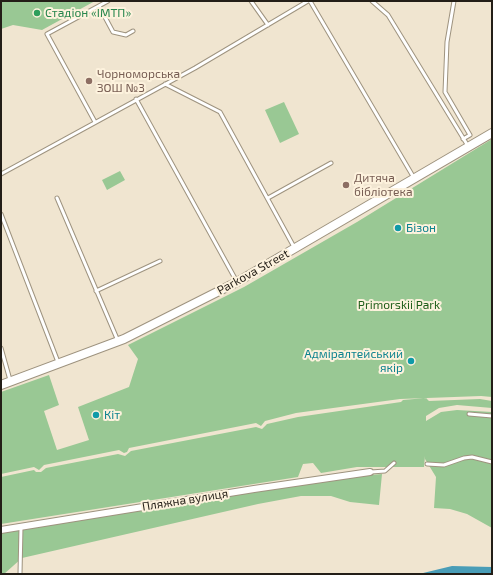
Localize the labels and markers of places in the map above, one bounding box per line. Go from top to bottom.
place label: Стадіон «ІМТП» [45,6,131,20]
marker: Стадіон «ІМТП» [32,8,42,18]
place label: Чорноморська ЗОШ №3 [97,67,180,95]
marker: Чорноморська ЗОШ №3 [84,76,94,86]
place label: Дитяча бібліотека [354,171,413,199]
marker: Дитяча бібліотека [341,180,351,190]
place label: Бізон [406,221,436,235]
marker: Бізон [393,223,403,233]
place label: Адміралтейський якір [304,347,403,375]
marker: Адміралтейський якір [406,356,416,366]
place label: Кіт [104,408,120,422]
marker: Кіт [91,410,101,420]

